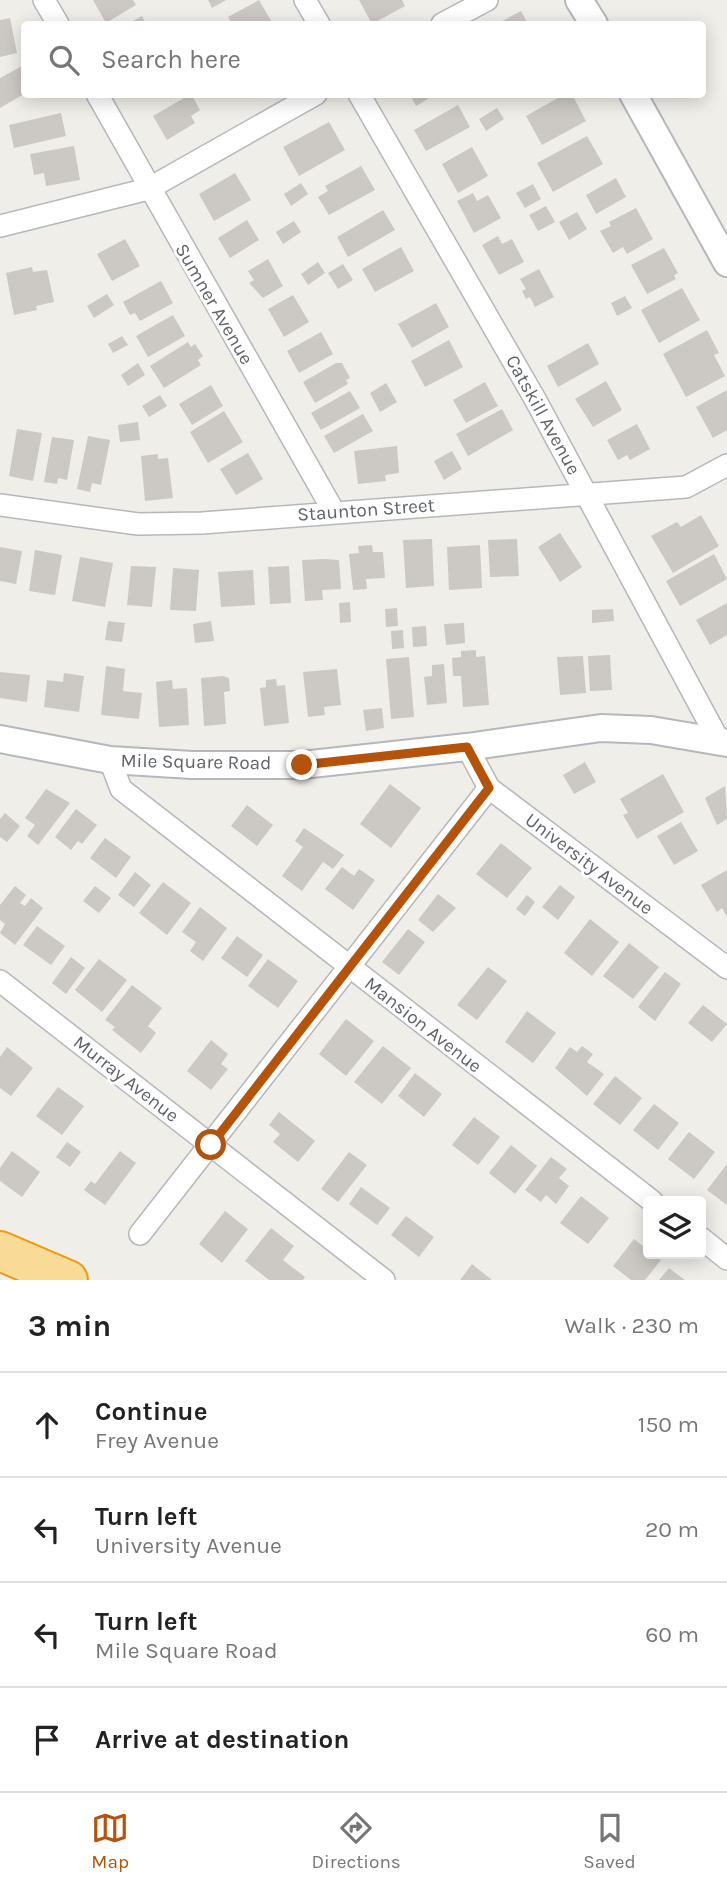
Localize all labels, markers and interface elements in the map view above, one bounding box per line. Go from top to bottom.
search box [21,21,706,98]
icon: search [45,41,83,79]
text: Search here [101,44,241,75]
street label: Sumner Avenue [170,240,258,368]
street label: Catskill Avenue [501,351,585,479]
street label: Staunton Street [297,494,435,526]
route end [286,749,317,780]
street label: Mile Square Road [120,750,272,774]
street label: University Avenue [521,809,657,919]
street label: Mansion Avenue [360,972,486,1078]
street label: Murray Avenue [69,1031,183,1127]
route start [195,1129,226,1160]
map controls [643,1196,706,1259]
button: layers [643,1196,706,1259]
text: 3 min [28,1308,111,1344]
text: Walk · 230 m [565,1312,699,1339]
text: Continue [95,1396,207,1427]
icon: ahead [28,1406,66,1444]
text: 150 m [638,1411,699,1438]
text: Frey Avenue [95,1427,219,1454]
text: Turn left [95,1501,197,1532]
icon: left [28,1511,66,1549]
text: 20 m [645,1516,699,1543]
text: University Avenue [95,1532,282,1559]
text: Turn left [95,1606,197,1637]
icon: left [28,1616,66,1654]
text: 60 m [645,1621,699,1648]
text: Mile Square Road [95,1637,278,1664]
icon: arrive [28,1721,66,1759]
text: Arrive at destination [95,1724,349,1755]
tab: Map [91,1809,129,1873]
tab: Directions [312,1809,401,1873]
tab: Saved [583,1809,636,1873]

